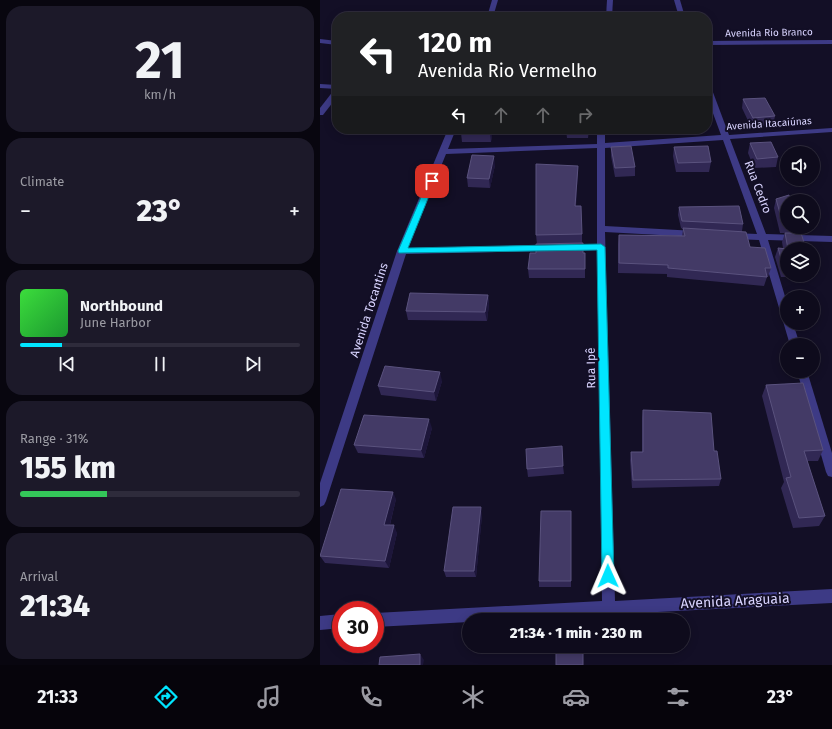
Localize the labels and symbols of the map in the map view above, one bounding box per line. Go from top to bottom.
street label: Avenida Rio Branco [725,26,813,40]
street label: Avenida Itacaiúnas [726,114,812,133]
street label: Rua Cedro [742,159,774,215]
pin [415,164,449,198]
street label: Avenida Tocantins [347,261,391,359]
street label: Rua Ipê [584,347,598,389]
position arrow [587,555,629,597]
street label: Avenida Araguaia [680,590,790,612]
speed limit sign: 30 [332,601,384,653]

